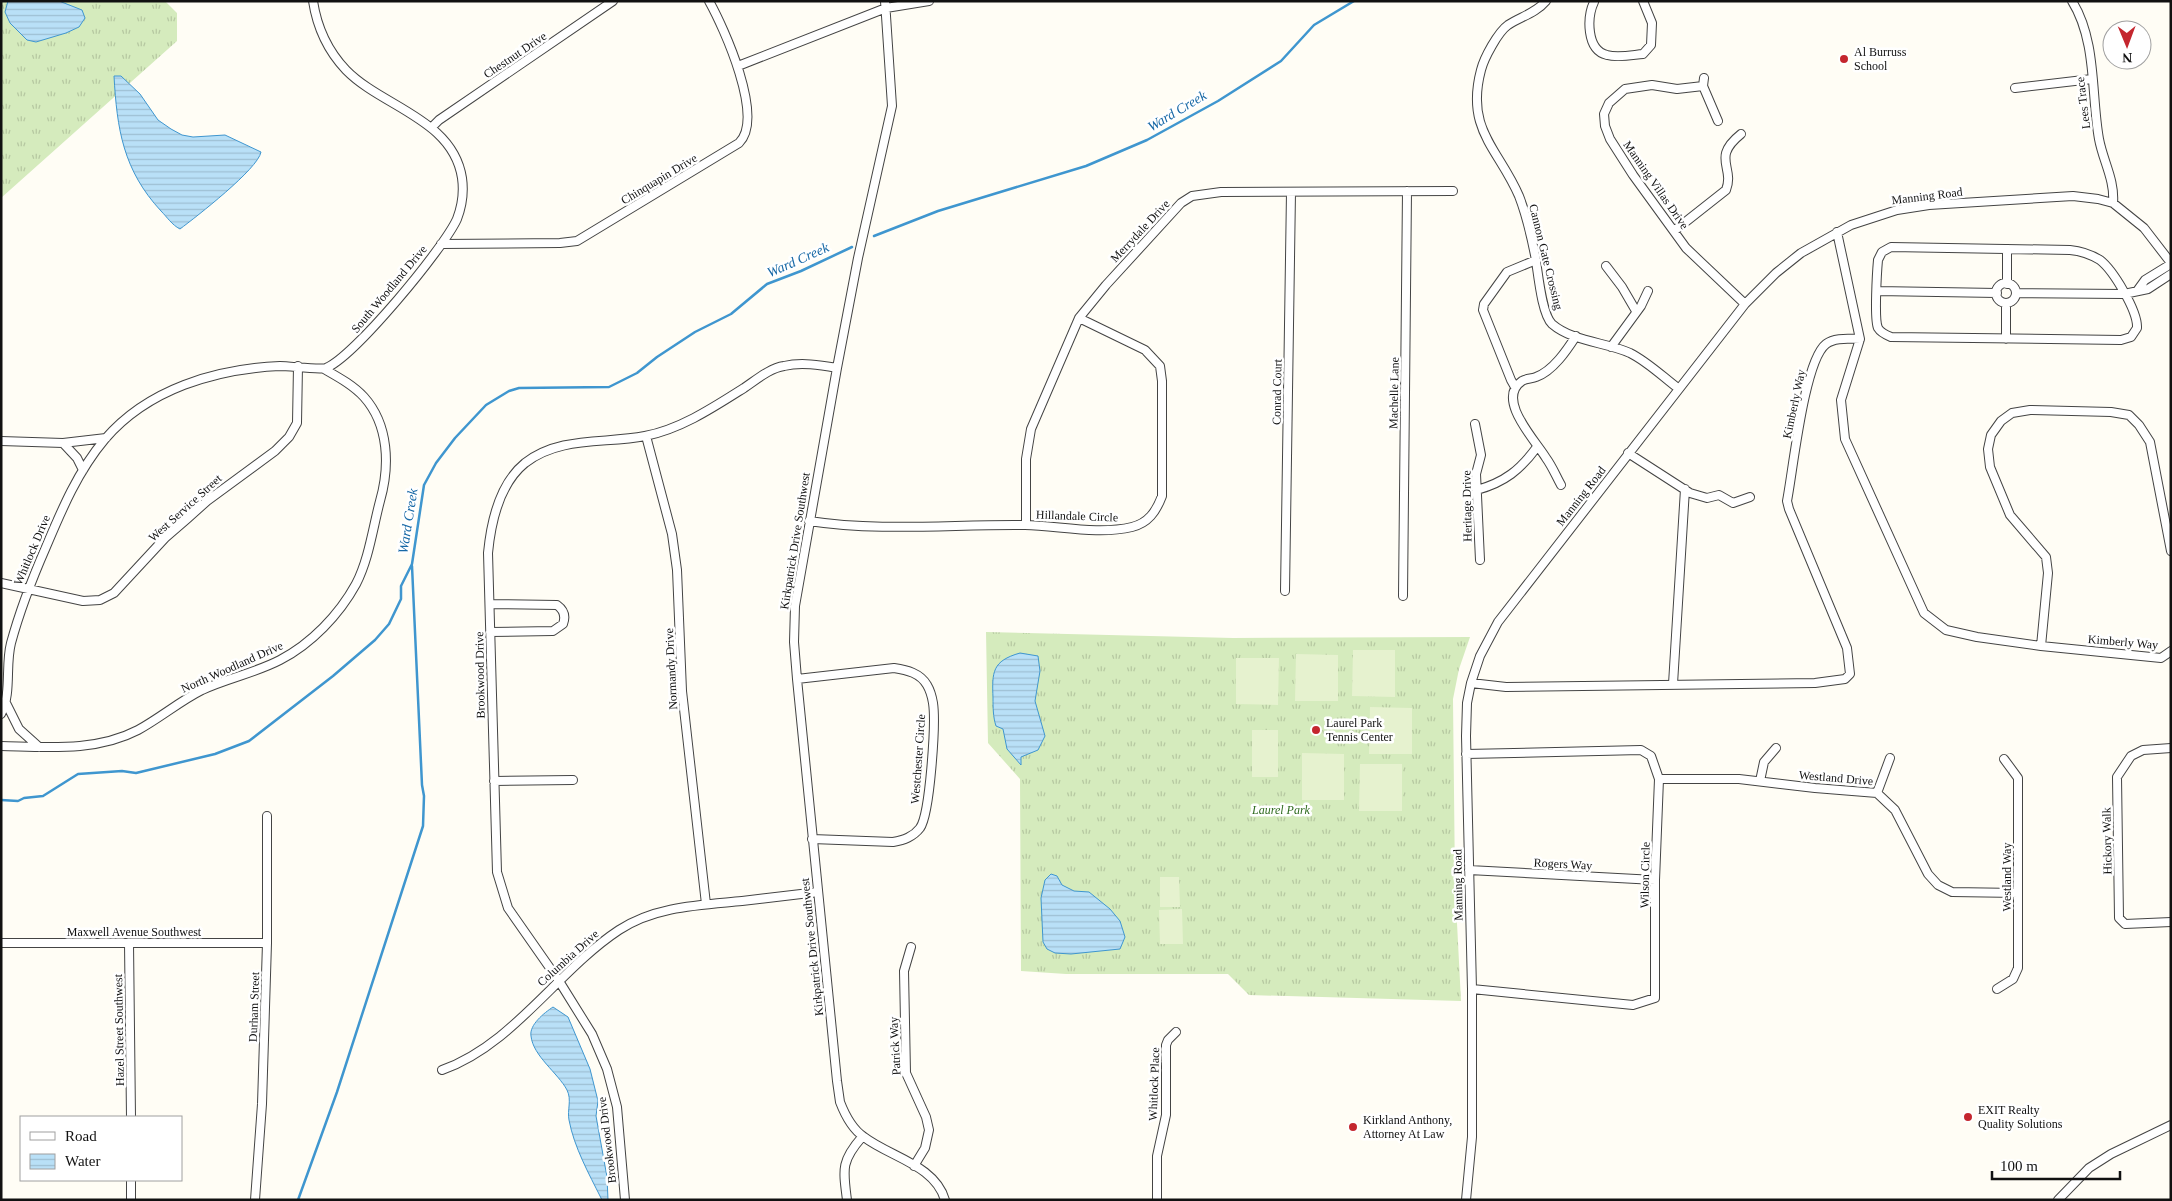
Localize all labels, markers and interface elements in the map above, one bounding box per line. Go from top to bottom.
north arrow [2102,20,2152,70]
street label: Chestnut Drive [481,29,549,81]
place label: Al Burruss School [1854,45,1907,73]
text: N [2122,50,2132,65]
marker: Al Burruss School [1838,53,1850,65]
street label: Lees Trace [2073,76,2093,130]
water label: Ward Creek [1145,87,1210,134]
street label: Manning Villas Drive [1620,138,1692,232]
street label: Chinquapin Drive [618,151,700,207]
street label: Manning Road [1891,185,1963,207]
street label: Merrydale Drive [1107,197,1173,265]
street label: Cannon Gate Crossing [1526,203,1566,311]
water label: Ward Creek [765,239,832,280]
street label: South Woodland Drive [348,242,430,336]
street label: Machelle Lane [1386,357,1402,429]
street label: Conrad Court [1269,358,1285,425]
street label: Kimberly Way [1780,368,1808,440]
street label: Manning Road [1553,463,1609,529]
street label: Heritage Drive [1459,470,1475,542]
street label: West Service Street [146,471,225,545]
street label: Kirkpatrick Drive Southwest [777,471,813,611]
water label: Ward Creek [395,487,421,555]
street label: Hillandale Circle [1036,508,1118,524]
street label: Whitlock Drive [11,513,53,587]
street label: Normandy Drive [662,628,680,710]
street label: Brookwood Drive [472,631,488,719]
street label: Kimberly Way [2087,632,2159,652]
street label: North Woodland Drive [179,638,285,696]
street label: Westchester Circle [908,714,928,804]
place label: Laurel Park Tennis Center [1326,716,1393,744]
marker: Laurel Park Tennis Center [1310,724,1322,736]
street label: Westland Drive [1798,768,1874,788]
park label: Laurel Park [1251,803,1311,817]
street label: Hickory Walk [2099,807,2115,875]
street label: Wilson Circle [1637,842,1653,908]
street label: Westland Way [2000,843,2014,911]
street label: Manning Road [1450,849,1466,921]
street label: Rogers Way [1533,855,1593,873]
street label: Kirkpatrick Drive Southwest [798,877,826,1017]
street label: Maxwell Avenue Southwest [67,925,202,939]
street label: Columbia Drive [534,927,602,989]
street label: Durham Street [246,971,262,1042]
street label: Hazel Street Southwest [111,973,127,1086]
street label: Patrick Way [886,1016,904,1076]
street label: Whitlock Place [1146,1047,1162,1121]
street label: Brookwood Drive [595,1096,619,1184]
place label: EXIT Realty Quality Solutions [1978,1103,2063,1131]
marker: EXIT Realty Quality Solutions [1962,1111,1974,1123]
place label: Kirkland Anthony, Attorney At Law [1363,1113,1452,1141]
legend [20,1116,182,1181]
marker: Kirkland Anthony, Attorney At Law [1347,1121,1359,1133]
text: Road [65,1128,97,1144]
scale bar [1992,1148,2120,1180]
text: Water [65,1153,100,1169]
text: 100 m [2000,1158,2038,1174]

